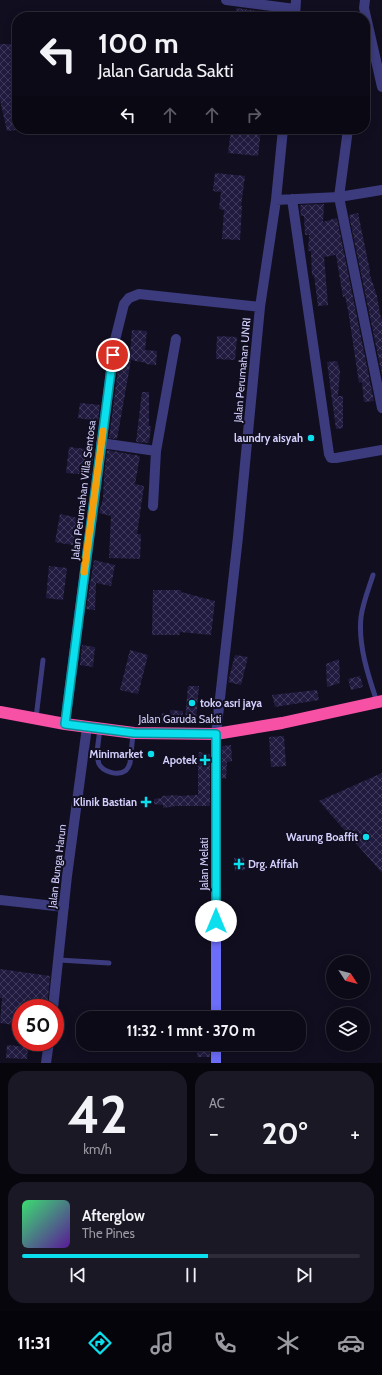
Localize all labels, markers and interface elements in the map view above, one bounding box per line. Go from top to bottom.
text: 100 m [98,26,179,60]
icon: left [32,28,84,80]
text: Jalan Garuda Sakti [98,60,234,82]
icon: left [117,104,139,126]
icon: ahead [159,104,181,126]
icon: ahead [201,104,223,126]
icon: right [243,104,265,126]
street label: Jalan Perumahan UNRI [230,317,254,424]
pin [96,338,130,372]
icon: arrive [102,344,124,366]
street label: Jalan Perumahan Villa Sentosa [67,419,99,562]
place label: laundry aisyah [234,431,303,445]
marker: laundry aisyah [306,433,316,443]
place label: toko asri jaya [200,696,263,710]
marker: toko asri jaya [187,698,197,708]
street label: Jalan Garuda Sakti [138,712,221,726]
place label: Minimarket [89,747,143,761]
marker: Minimarket [146,749,156,759]
place label: Apotek [163,753,198,767]
marker: Apotek [200,755,210,765]
place label: Klinik Bastian [73,795,137,809]
marker: Klinik Bastian [140,796,152,808]
street label: Jalan Bunga Harun [45,823,69,910]
place label: Warung Boaffit [286,830,358,844]
marker: Warung Boaffit [361,832,371,842]
street label: Jalan Melati [197,838,211,891]
place label: Drg. Afifah [248,857,298,871]
marker: Drg. Afifah [233,858,245,870]
position arrow [195,900,237,942]
north arrow [326,955,370,999]
map controls [326,955,370,1051]
speed limit sign: 50 [12,999,64,1051]
button: layers [326,1007,370,1051]
text: 11:32 · 1 mnt · 370 m [127,1022,255,1040]
text: 42 [68,1083,127,1146]
text: AC [209,1095,225,1111]
text: 20° [262,1115,307,1152]
text: − [209,1120,219,1147]
text: + [350,1120,360,1147]
text: km/h [83,1141,112,1157]
text: Afterglow [82,1207,145,1225]
text: The Pines [82,1225,135,1241]
icon: previous [67,1264,89,1286]
icon: pause [180,1264,202,1286]
icon: next [293,1264,315,1286]
icon: directions [86,1329,114,1357]
icon: music [148,1329,176,1357]
icon: phone [211,1329,239,1357]
icon: climate [274,1329,302,1357]
icon: car [337,1329,365,1357]
text: 11:31 [17,1332,51,1354]

